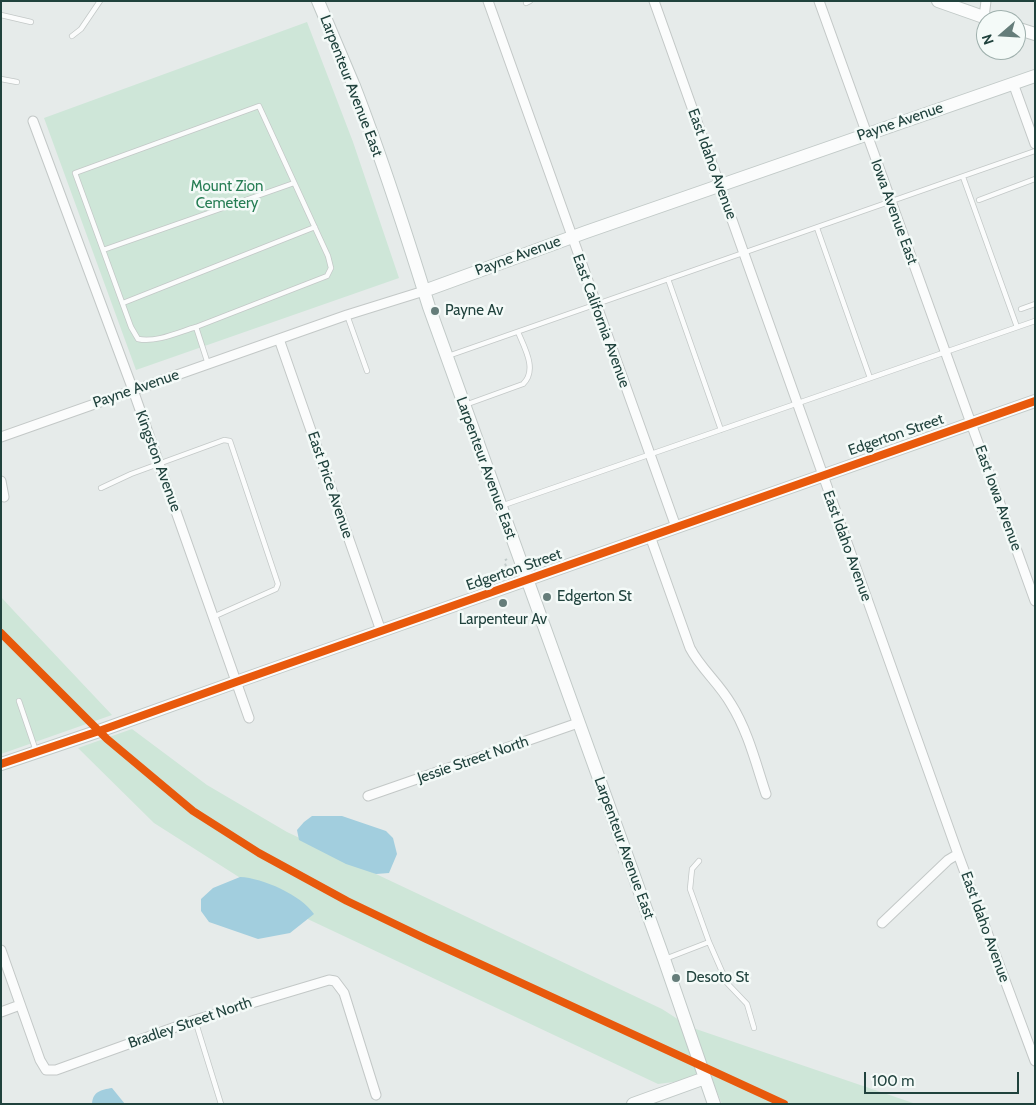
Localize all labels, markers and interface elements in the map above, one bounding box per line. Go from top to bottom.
north arrow [976,10,1026,60]
street label: Larpenteur Avenue East [316,13,386,159]
text: N [978,32,998,47]
street label: Payne Avenue [855,99,945,145]
street label: East Idaho Avenue [684,106,740,222]
street label: Iowa Avenue East [867,157,921,267]
park label: Mount Zion Cemetery [191,178,263,213]
street label: Payne Avenue [473,232,563,280]
street label: East California Avenue [568,252,634,390]
place label: Payne Av [445,302,503,320]
marker: Payne Av [429,305,441,317]
street label: Payne Avenue [91,366,181,412]
street label: Larpenteur Avenue East [452,394,520,542]
street label: Kingston Avenue [131,408,185,514]
street label: Edgerton Street [846,410,946,460]
street label: East Price Avenue [303,429,357,541]
street label: East Iowa Avenue [971,443,1025,553]
street label: East Idaho Avenue [819,488,875,604]
street label: Edgerton Street [464,545,564,595]
place label: Edgerton St [557,588,632,606]
marker: Edgerton St [541,591,553,603]
marker: Larpenteur Av [497,597,509,609]
place label: Larpenteur Av [459,611,547,629]
street label: Jessie Street North [415,733,531,787]
street label: Larpenteur Avenue East [590,774,658,922]
street label: East Idaho Avenue [957,869,1013,985]
place label: Desoto St [686,969,749,987]
marker: Desoto St [670,972,682,984]
street label: Bradley Street North [126,993,254,1053]
scale bar [866,1062,1021,1094]
text: 100 m [872,1072,914,1090]

